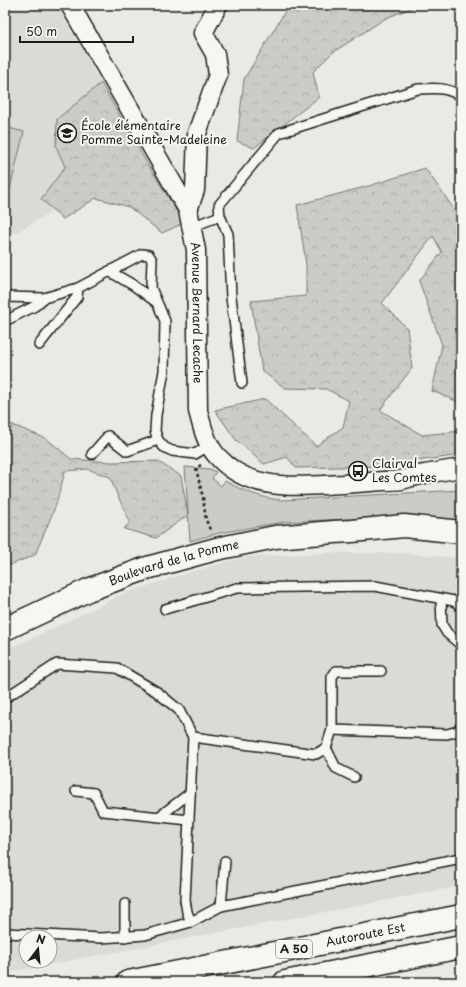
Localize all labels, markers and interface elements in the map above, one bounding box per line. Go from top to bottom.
scale bar [20,18,133,44]
text: 50 m [26,22,57,40]
place label: École élémentaire Pomme Sainte-Madeleine [81,116,227,148]
school or university icon: École élémentaire Pomme Sainte-Madeleine [56,122,78,144]
street label: Avenue Bernard Lecache [187,240,208,384]
place label: Clairval Les Comtes [372,454,437,486]
bus stop icon: Clairval Les Comtes [347,460,369,482]
street label: Boulevard de la Pomme [106,535,240,590]
street label: Autoroute Est [324,917,406,951]
north arrow [18,929,58,969]
text: N [34,930,48,948]
road number: A 50 [276,940,312,958]

